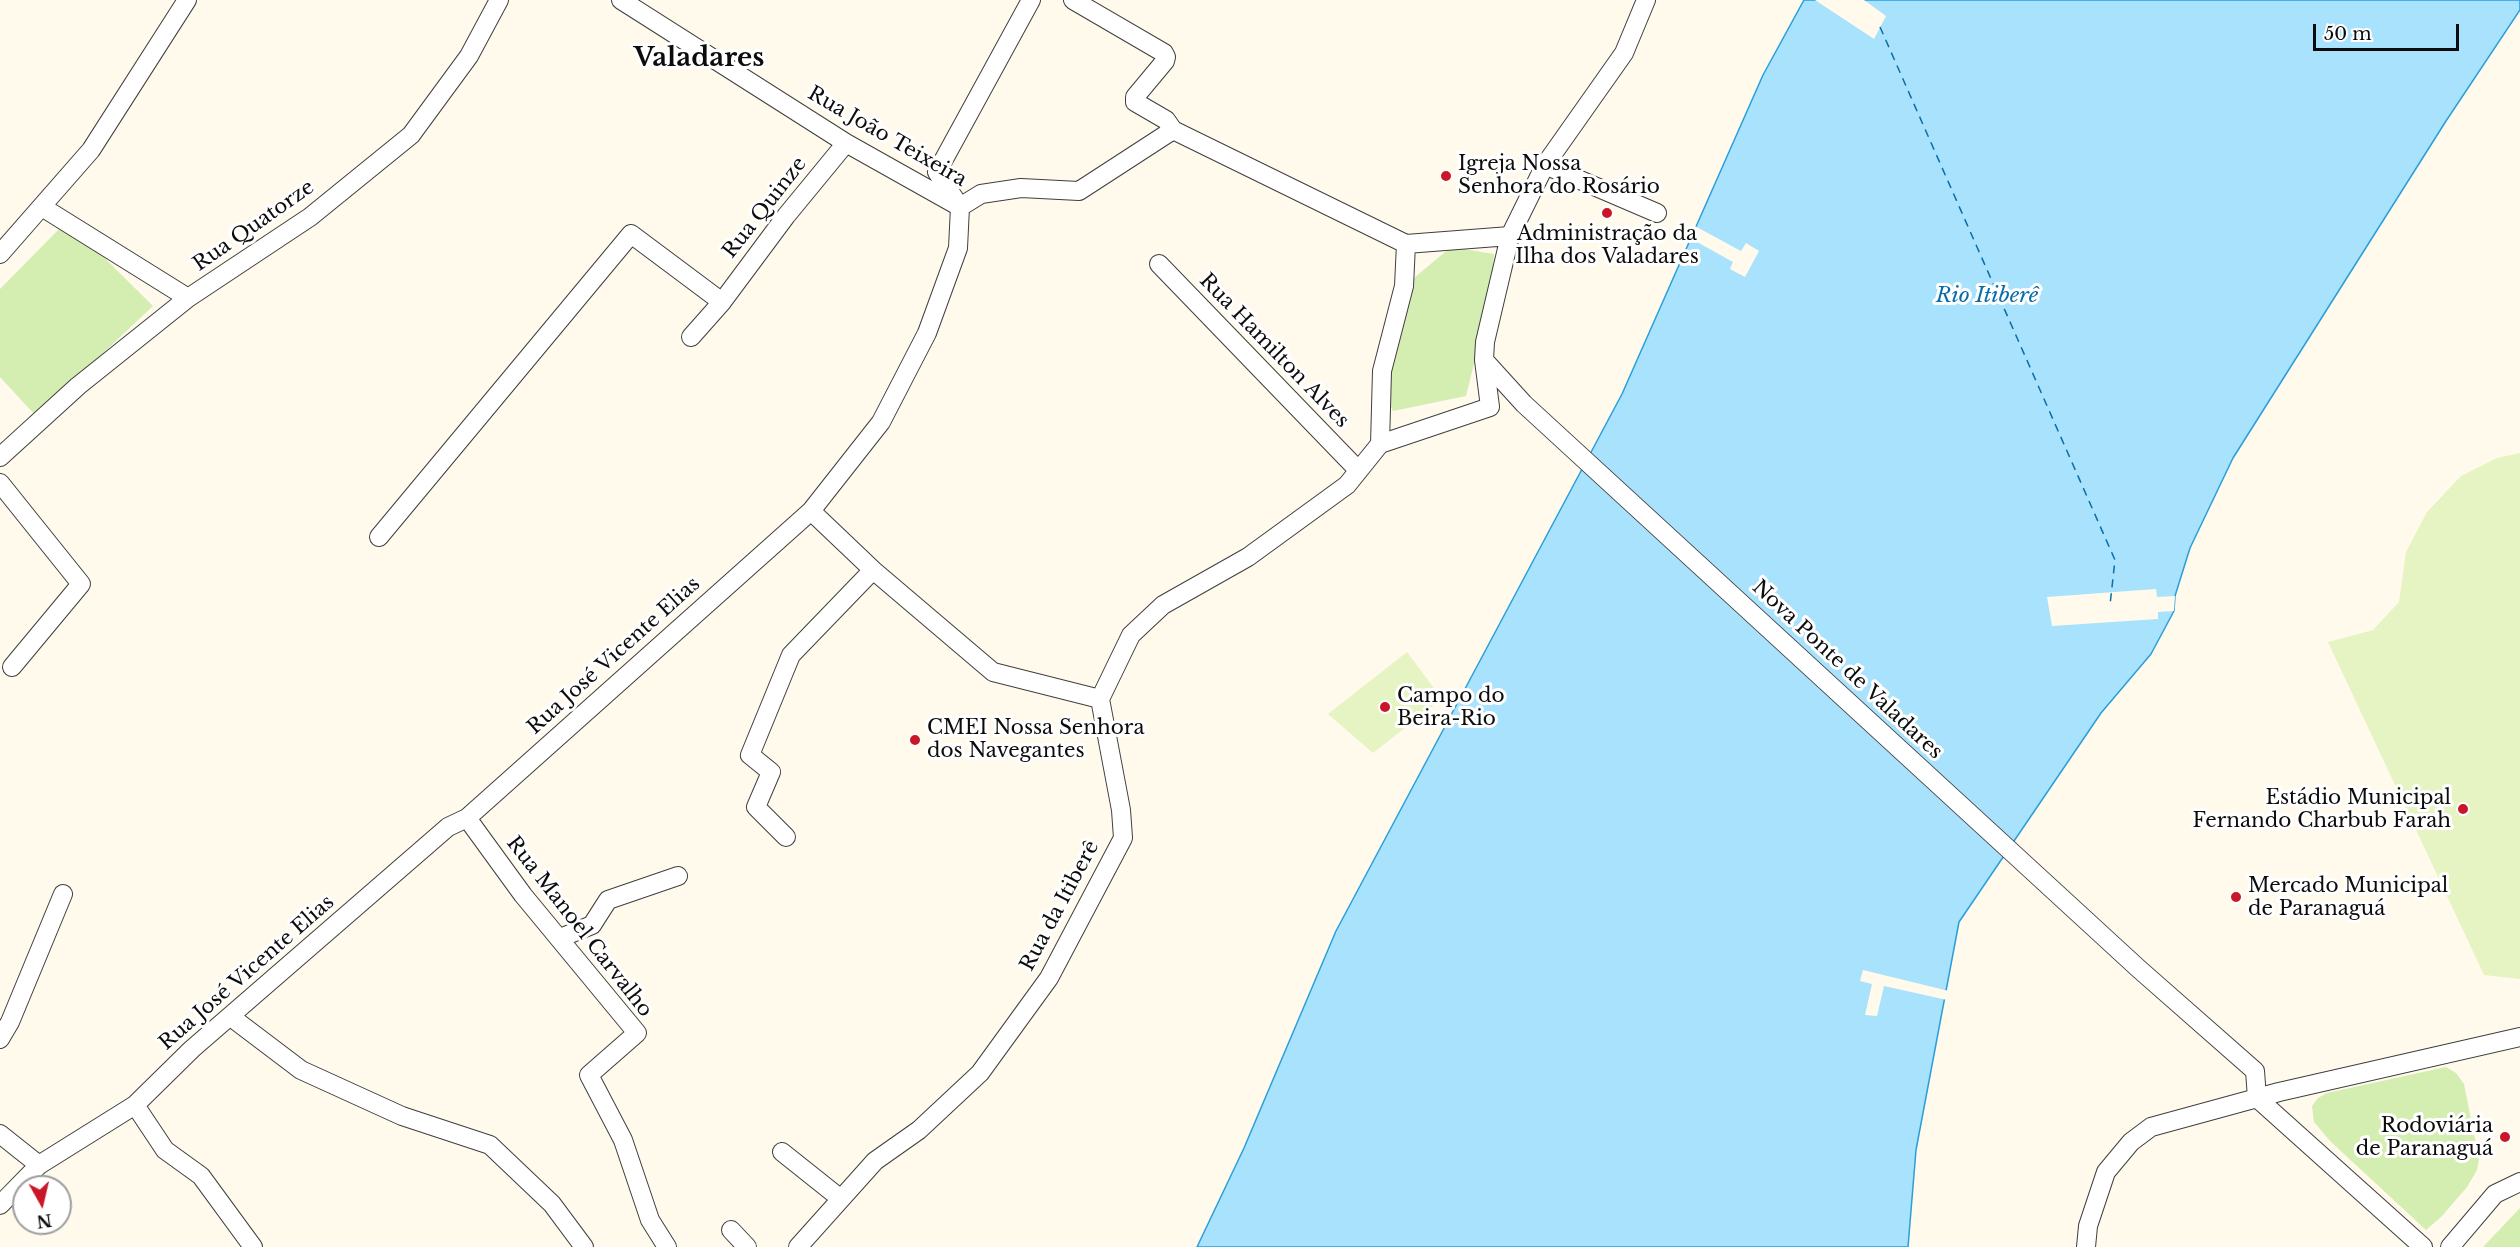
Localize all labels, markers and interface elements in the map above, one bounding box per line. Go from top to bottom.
scale bar [2316,12,2462,50]
text: 50 m [2324,23,2372,45]
district label: Valadares [634,43,764,75]
street label: Rua João Teixeira [803,82,971,192]
place label: Igreja Nossa Senhora do Rosário [1458,152,1660,199]
street label: Rua Quinze [718,153,812,263]
marker: Igreja Nossa Senhora do Rosário [1439,169,1453,183]
street label: Rua Quatorze [189,175,319,277]
marker: Administração da Ilha dos Valadares [1600,206,1614,220]
place label: Administração da Ilha dos Valadares [1515,222,1699,269]
street label: Rua Hamilton Alves [1194,269,1354,433]
water label: Rio Itiberê [1936,283,2038,309]
street label: Rua José Vicente Elias [523,572,705,740]
street label: Nova Ponte de Valadares [1747,576,1947,764]
place label: Campo do Beira-Rio [1397,684,1505,731]
marker: Campo do Beira-Rio [1378,700,1392,714]
place label: CMEI Nossa Senhora dos Navegantes [927,716,1144,763]
marker: CMEI Nossa Senhora dos Navegantes [908,733,922,747]
place label: Estádio Municipal Fernando Charbub Farah [2193,786,2451,833]
marker: Estádio Municipal Fernando Charbub Farah [2456,802,2470,816]
street label: Rua Manoel Carvalho [501,832,657,1022]
street label: Rua da Itiberê [1016,837,1104,975]
place label: Mercado Municipal de Paranaguá [2248,874,2448,921]
marker: Mercado Municipal de Paranaguá [2229,890,2243,904]
street label: Rua José Vicente Elias [155,891,339,1055]
place label: Rodoviária de Paranaguá [2356,1114,2493,1161]
marker: Rodoviária de Paranaguá [2498,1130,2512,1144]
north arrow [12,1175,72,1235]
text: N [35,1210,53,1232]

